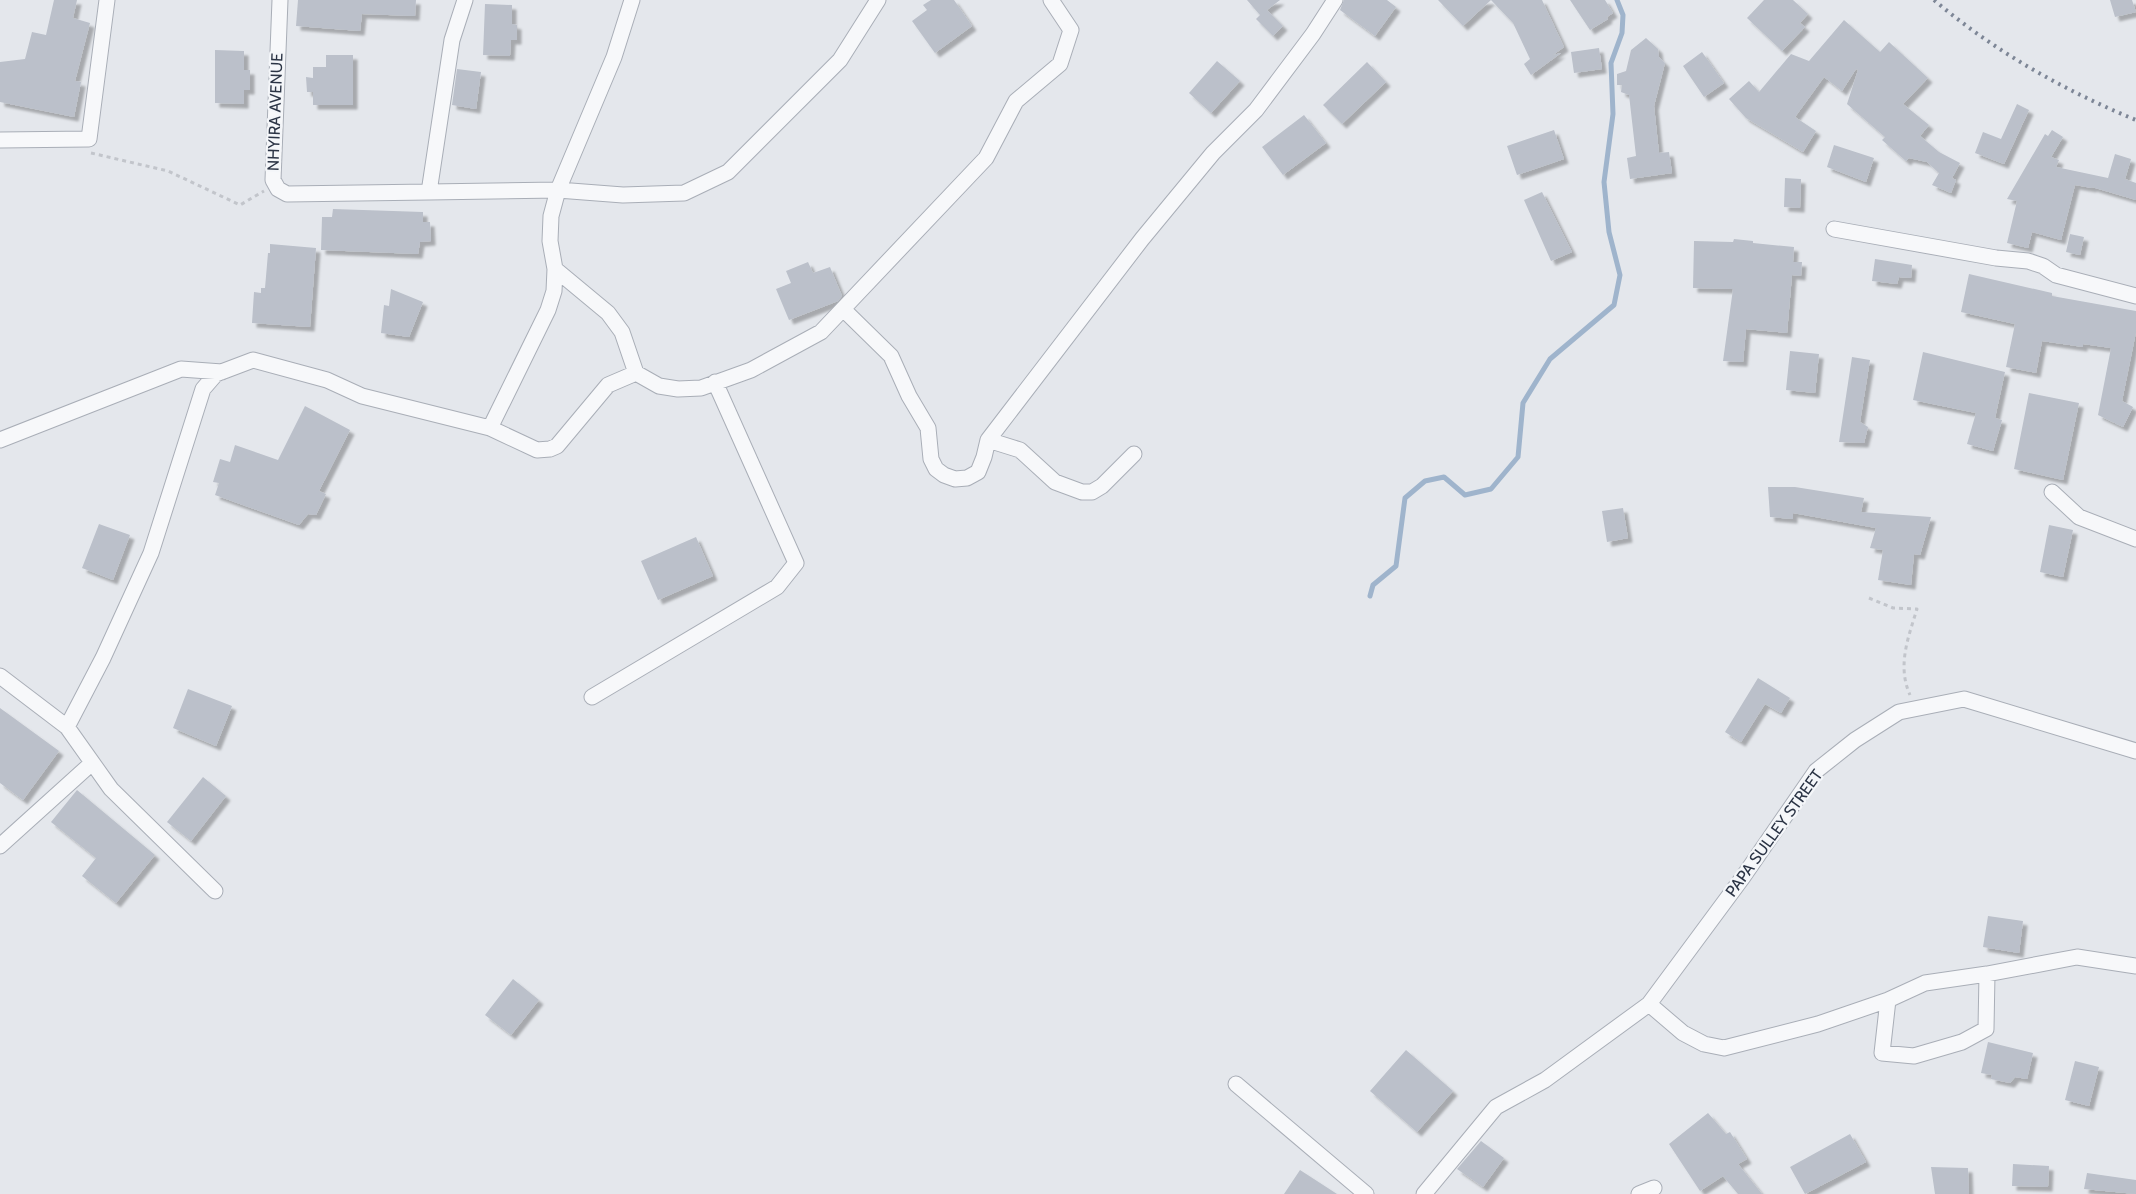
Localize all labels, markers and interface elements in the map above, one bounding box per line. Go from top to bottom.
street label: NHYIRA AVENUE [263,52,287,171]
street label: PAPA SULLEY STREET [1721,765,1827,900]

